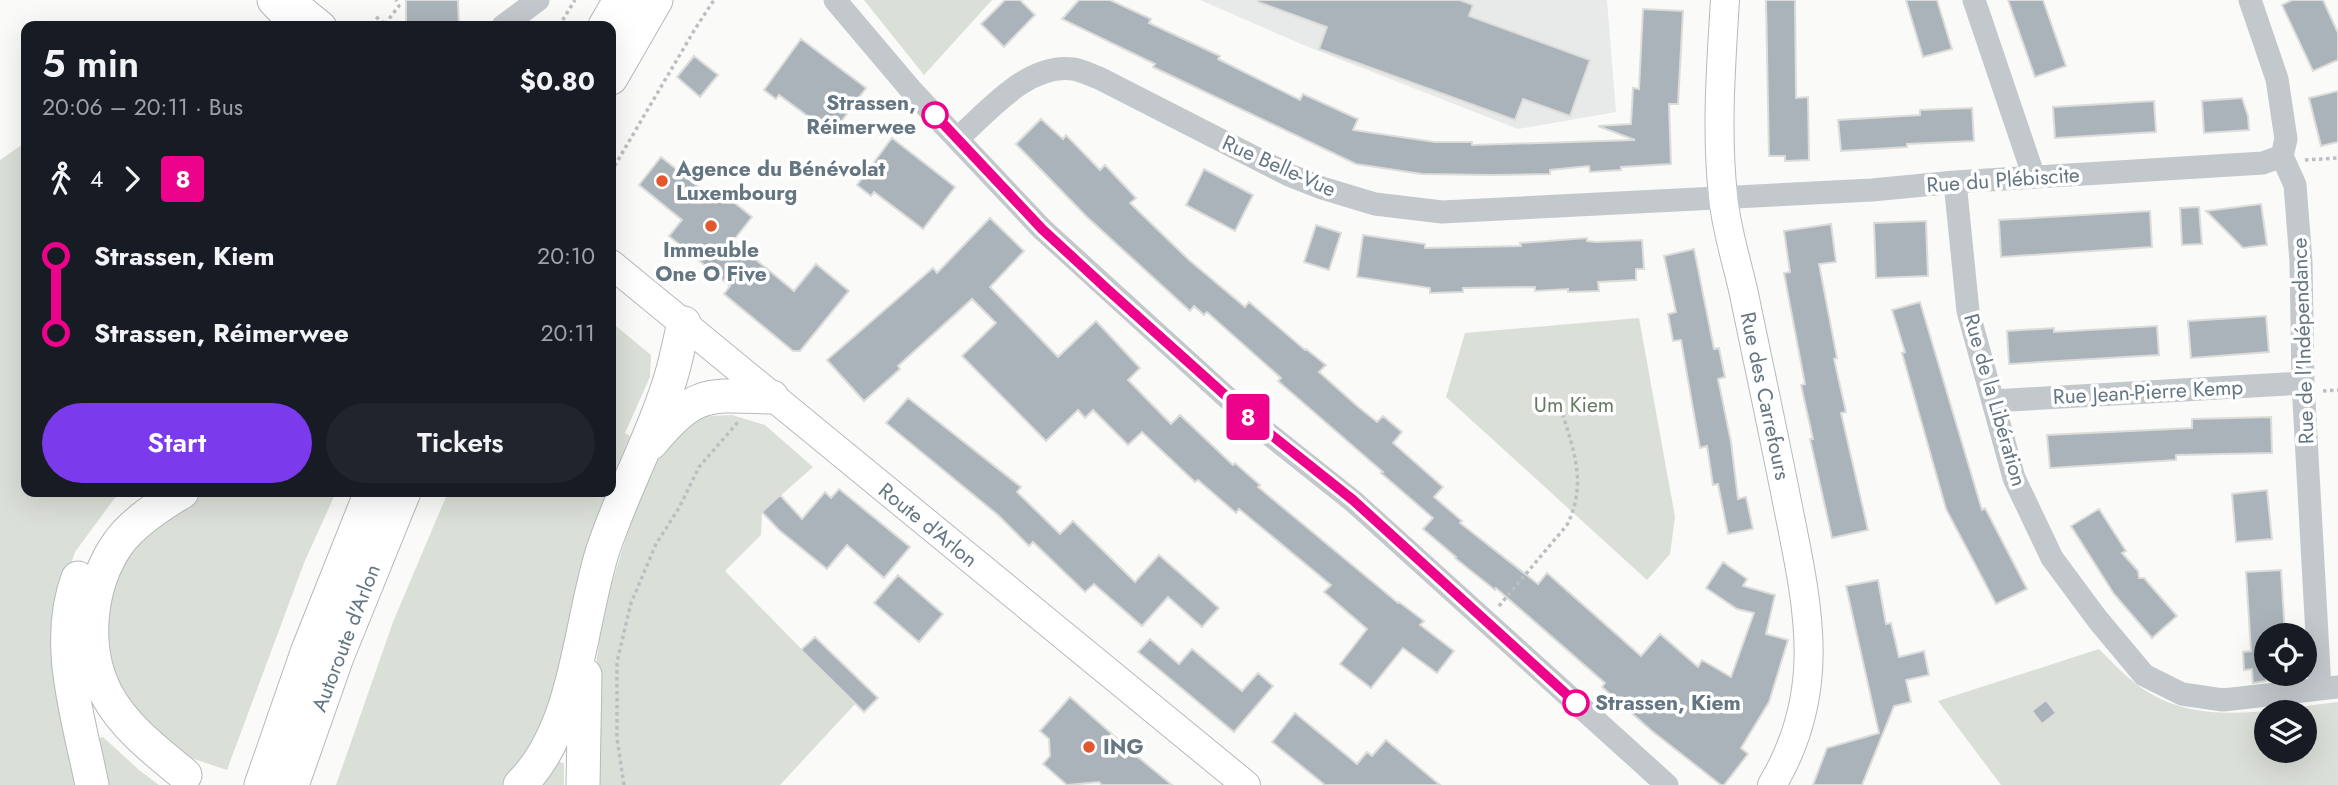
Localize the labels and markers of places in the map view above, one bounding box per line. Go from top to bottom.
place label: Strassen, Réimerwee [806,88,916,142]
marker: Strassen, Réimerwee [922,102,948,128]
place label: Agence du Bénévolat Luxembourg [675,154,886,208]
marker: Agence du Bénévolat Luxembourg [654,173,670,189]
marker: Immeuble One O Five [703,218,719,234]
place label: Immeuble One O Five [655,235,767,289]
place label: Strassen, Kiem [1595,688,1741,718]
marker: Strassen, Kiem [1563,690,1589,716]
place label: ING [1103,732,1144,762]
marker: ING [1081,739,1097,755]

